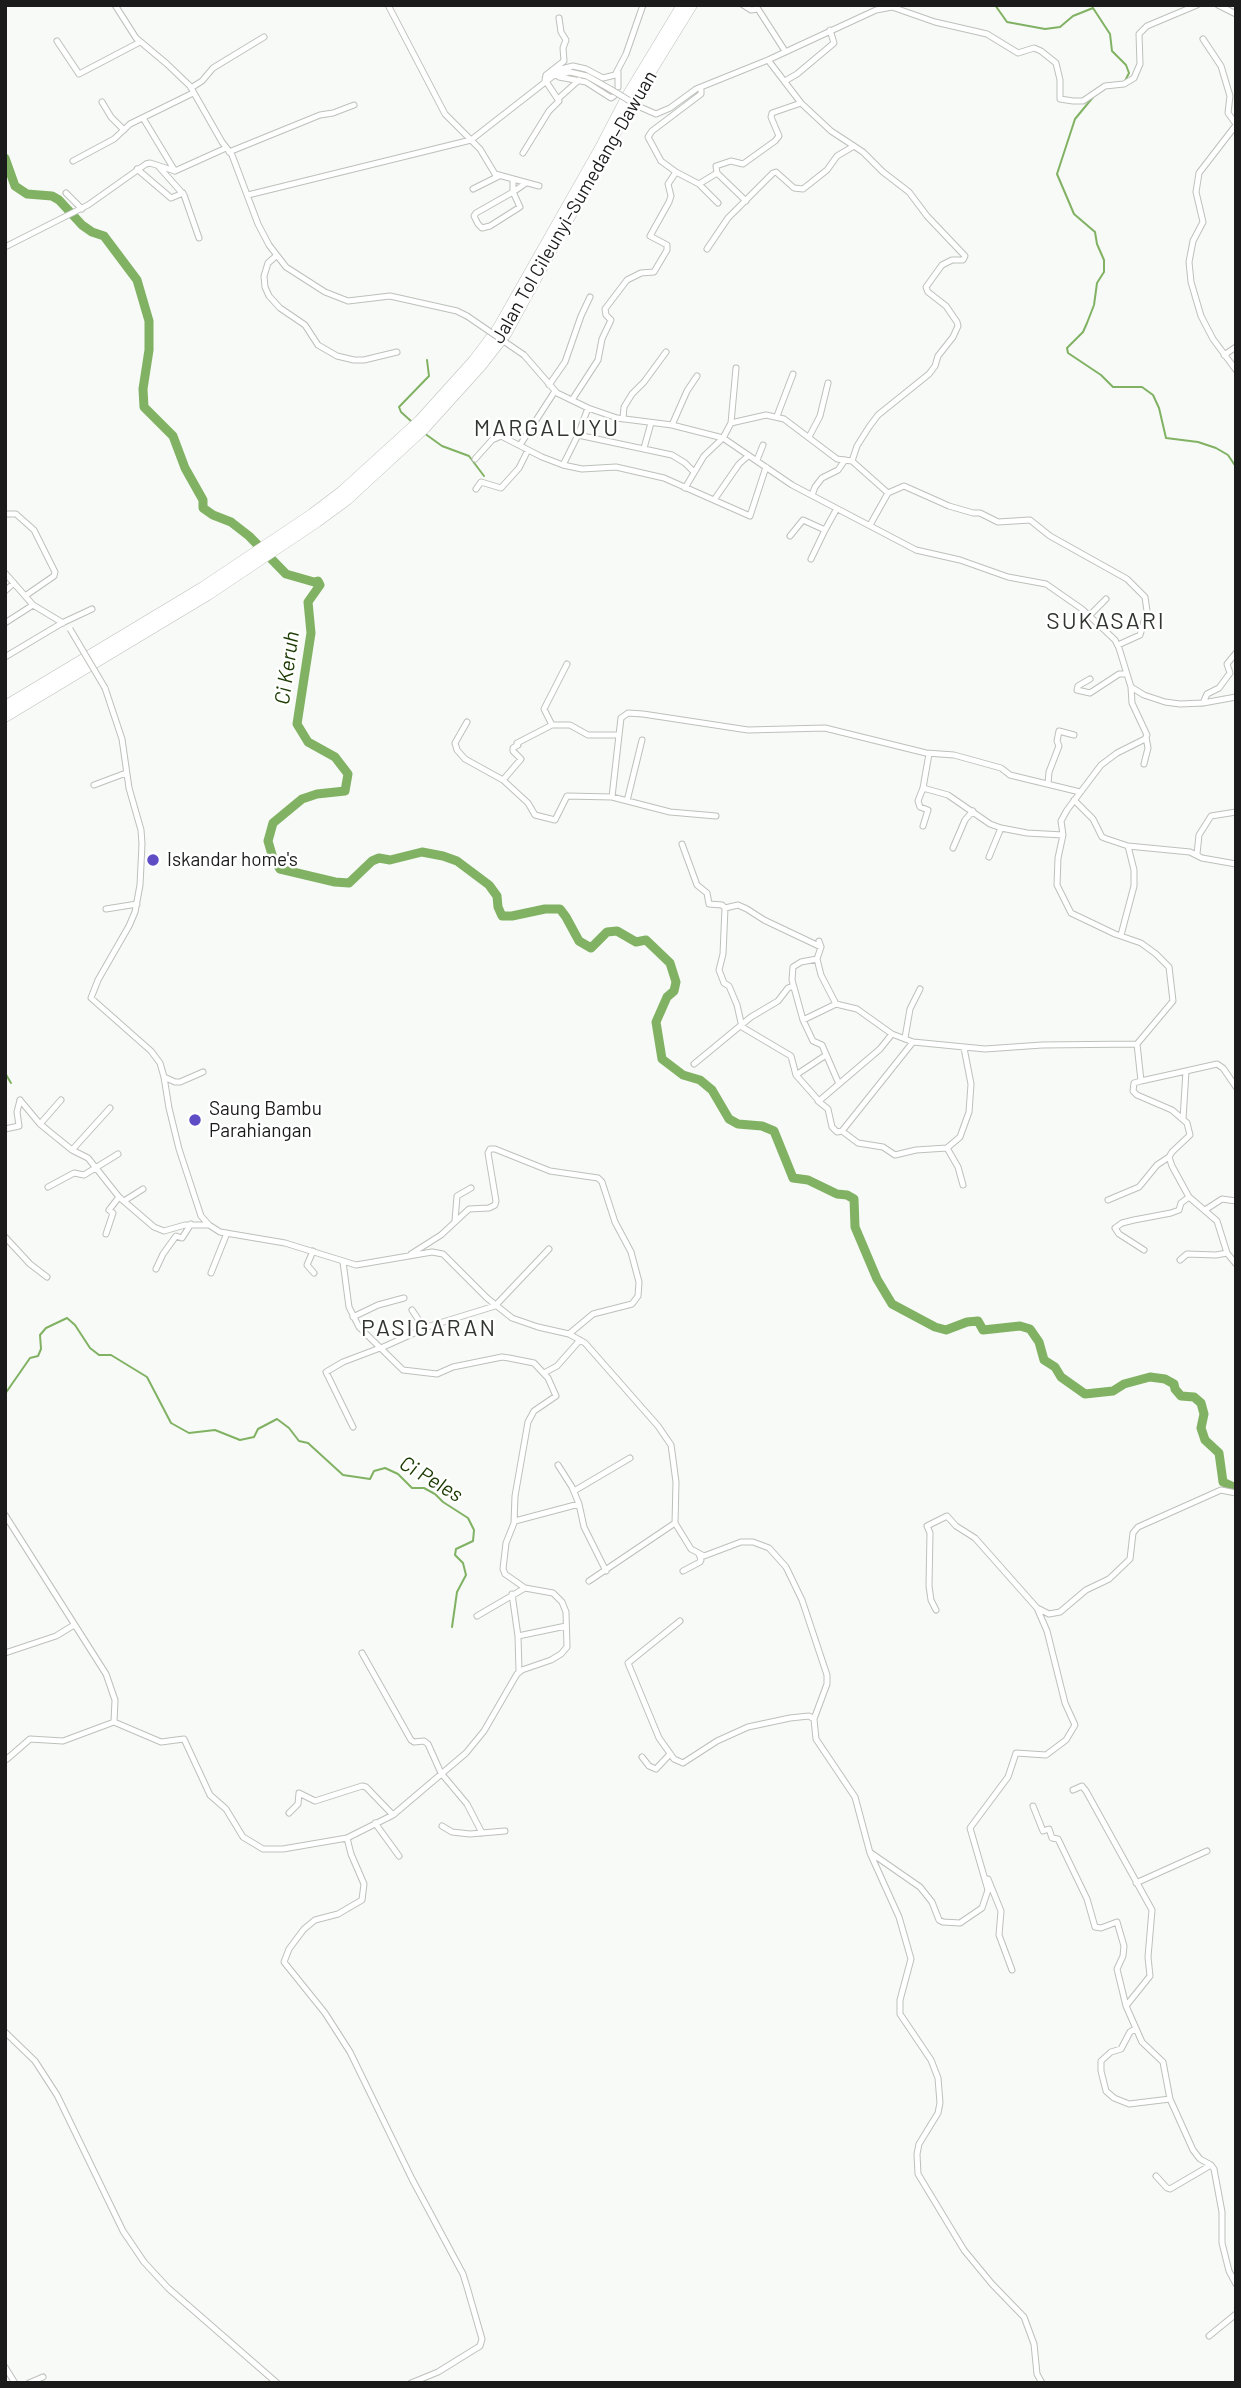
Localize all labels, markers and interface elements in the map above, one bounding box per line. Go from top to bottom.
street label: Jalan Tol Cileunyi–Sumedang–Dawuan [486,67,662,347]
district label: MARGALUYU [475,414,619,442]
district label: SUKASARI [1047,607,1165,635]
water label: Ci Keruh [269,630,305,706]
place label: Iskandar home's [167,849,298,871]
marker: Iskandar home's [145,852,161,868]
place label: Saung Bambu Parahiangan [209,1098,322,1142]
marker: Saung Bambu Parahiangan [187,1112,203,1128]
district label: PASIGARAN [362,1314,496,1342]
water label: Ci Peles [395,1450,467,1508]

